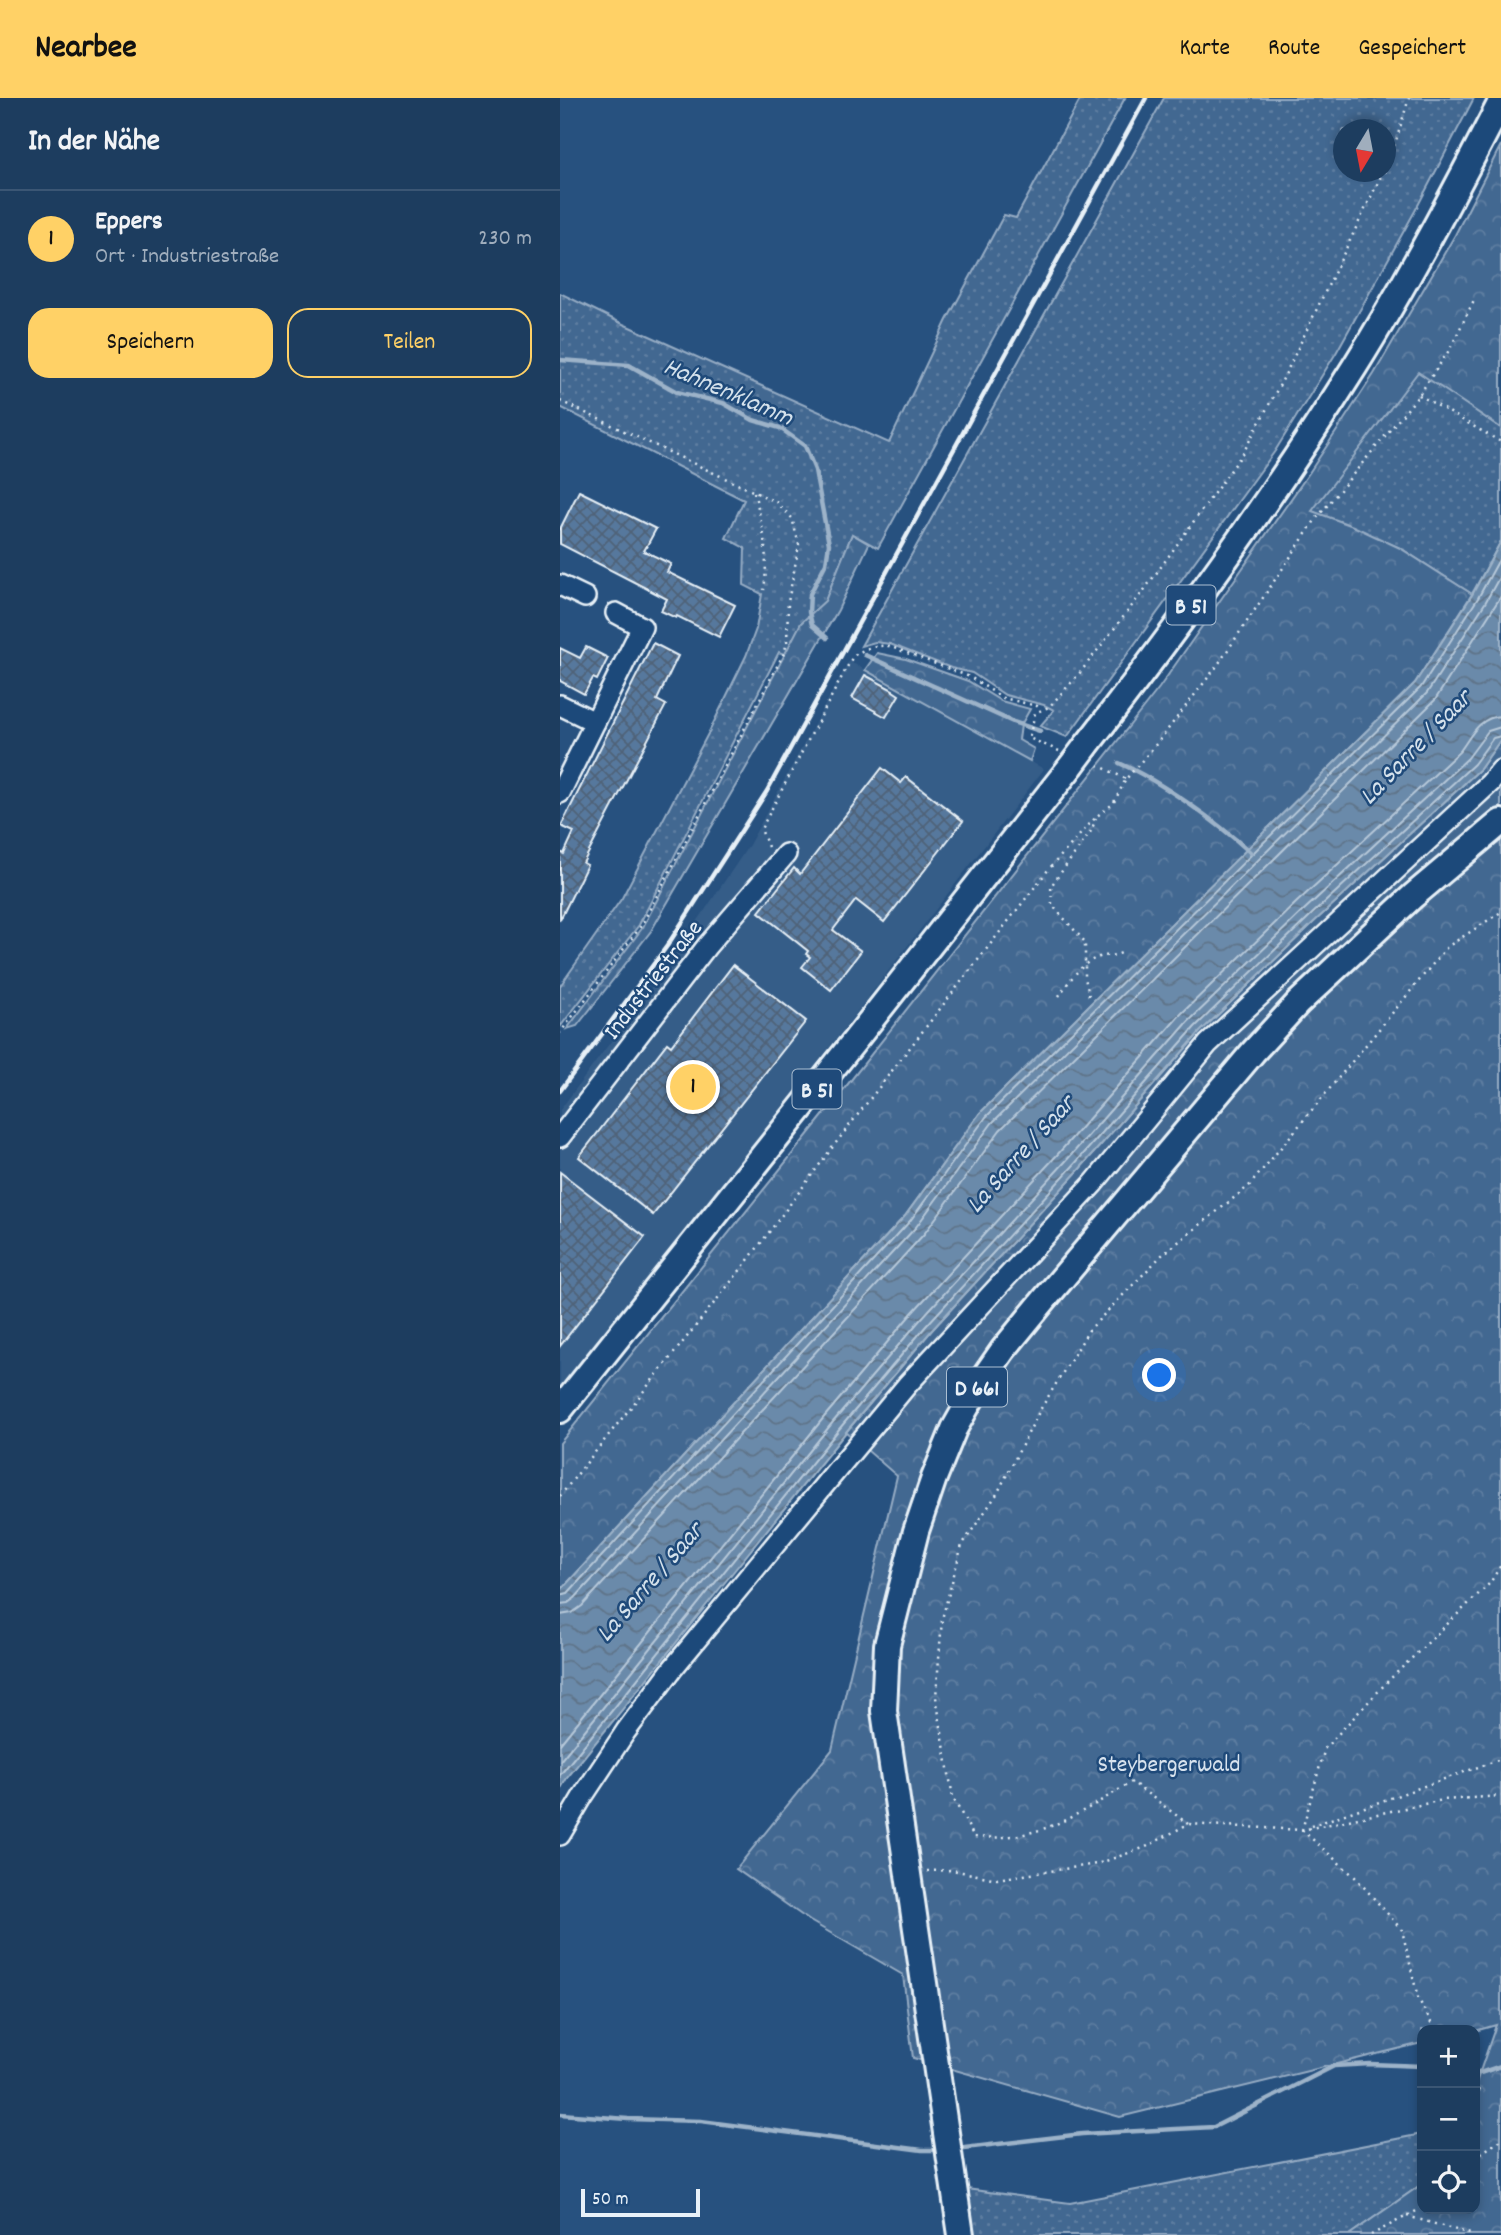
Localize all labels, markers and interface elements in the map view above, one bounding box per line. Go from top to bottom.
text: Nearbee [35,26,137,73]
text: Karte [1179,32,1230,66]
text: Route [1268,32,1320,66]
text: Gespeichert [1358,32,1466,66]
north arrow [1333,119,1396,182]
text: In der Nähe [28,122,160,165]
text: Eppers [95,204,163,241]
text: 1 [48,223,54,256]
text: 230 m [478,223,532,256]
text: Ort · Industriestraße [95,241,279,274]
button: Speichern [28,308,273,378]
button: Teilen [287,308,532,378]
water label: Hahnenklamm [657,349,799,438]
road number: B 51 [1166,586,1216,624]
water label: La Sarre / Saar [1352,680,1484,815]
street label: Industriestraße [597,914,712,1048]
pin: 1 [670,1061,716,1113]
road number: B 51 [792,1070,842,1108]
water label: La Sarre / Saar [958,1085,1087,1223]
your location [1142,1358,1176,1392]
road number: D 661 [947,1368,1007,1406]
water label: La Sarre / Saar [588,1513,715,1651]
park label: Steybergerwald [1097,1749,1241,1783]
map controls [1417,2025,1480,2214]
button: + [1417,2025,1480,2088]
button: − [1417,2088,1480,2151]
button: locate [1417,2151,1480,2214]
scale bar [581,2186,700,2218]
text: 50 m [592,2187,629,2214]

